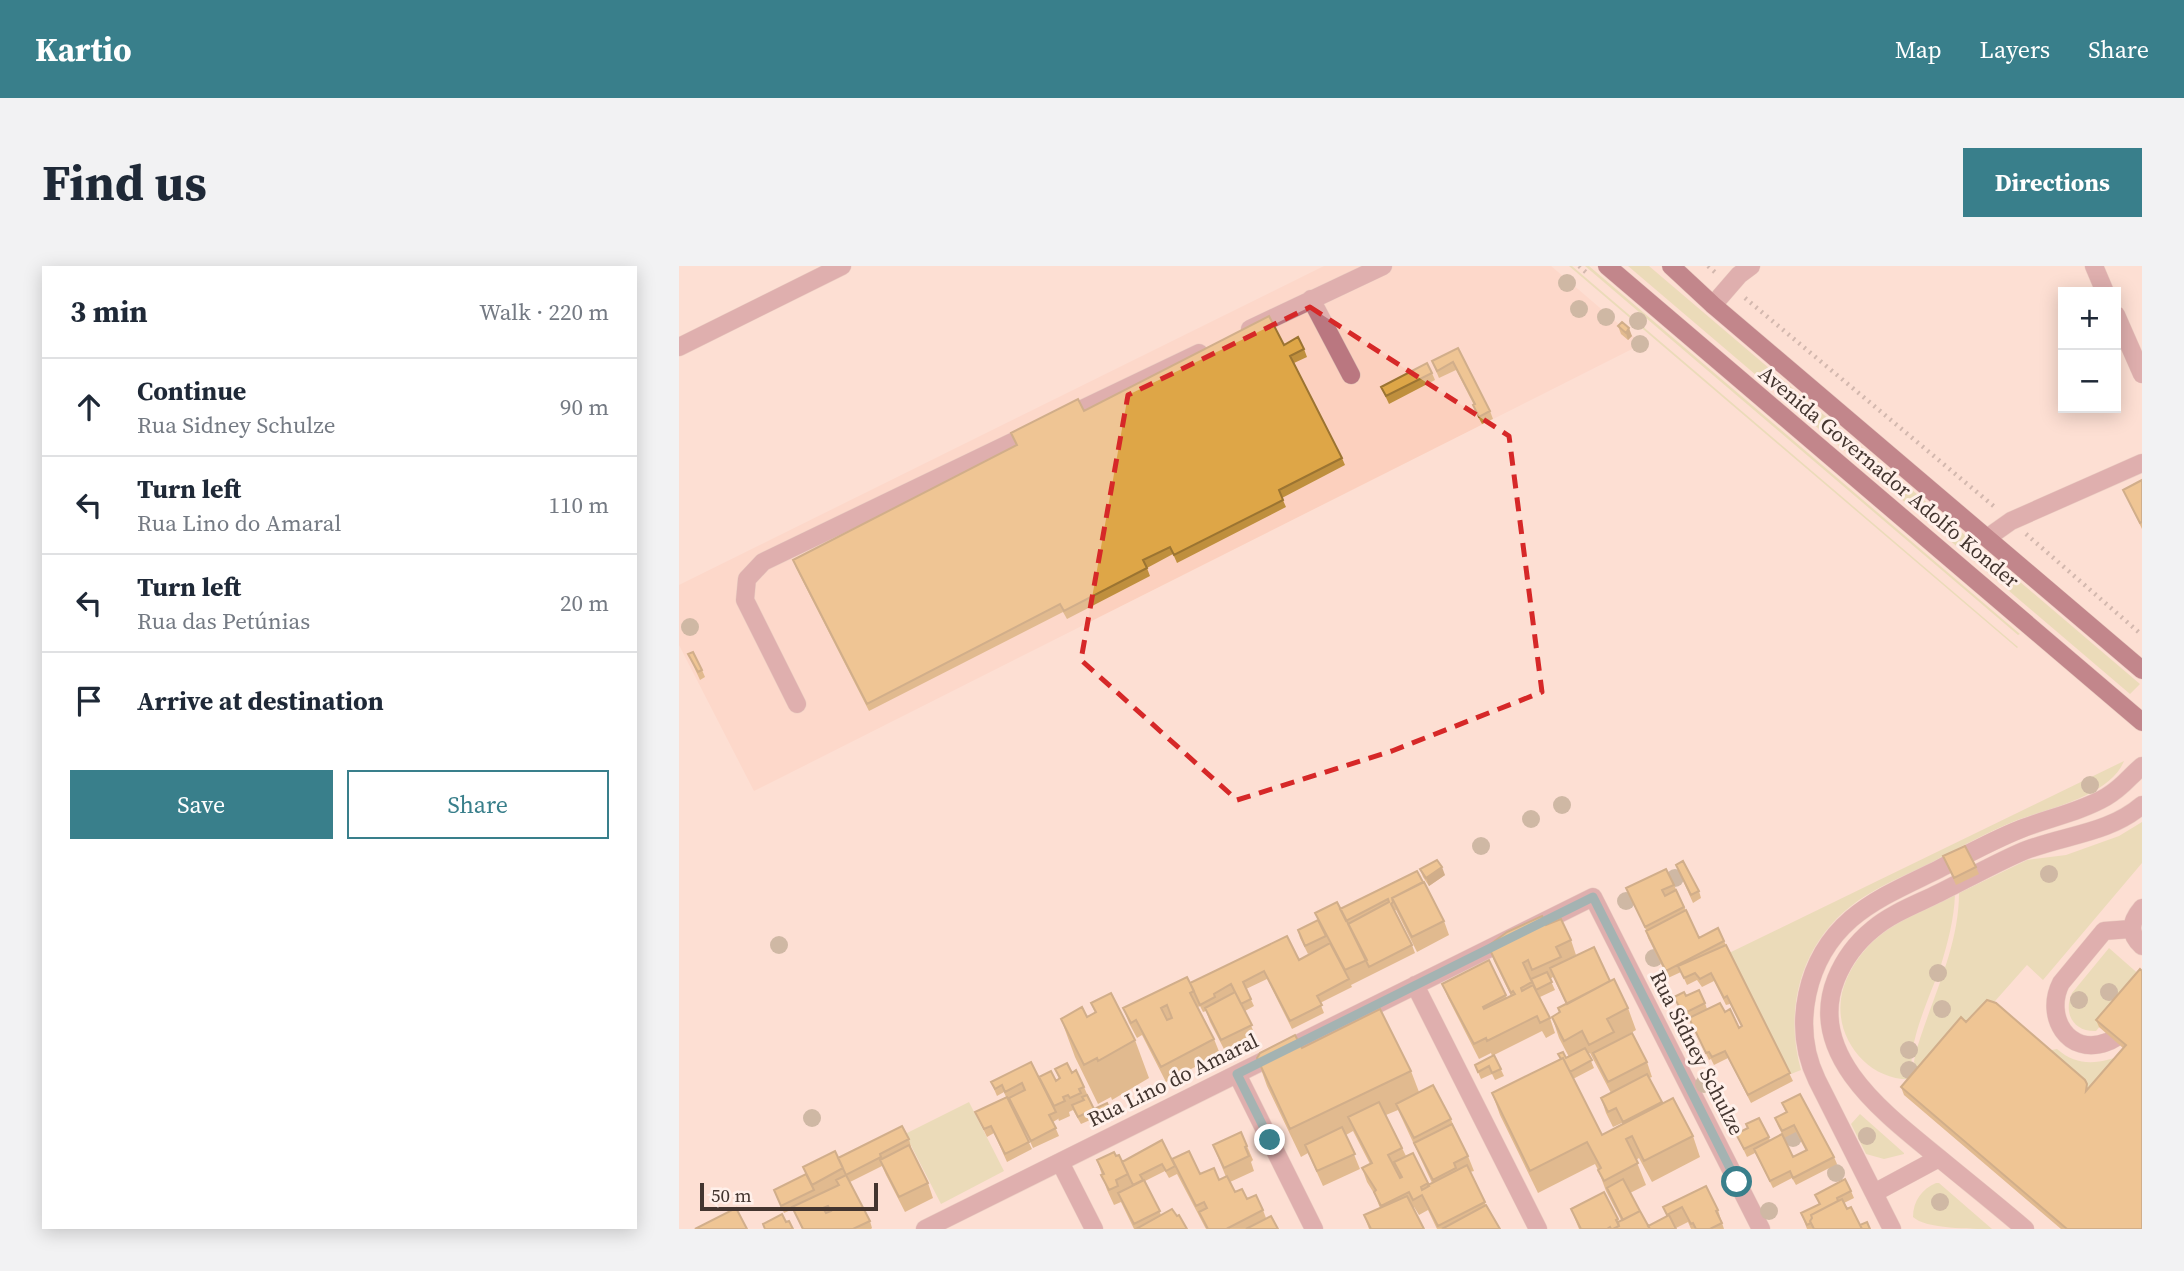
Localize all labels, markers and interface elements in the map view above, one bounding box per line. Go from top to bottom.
text: Kartio [35,27,132,72]
text: Map [1895,33,1942,66]
text: Layers [1980,33,2050,66]
text: Share [2088,33,2149,66]
button: Directions [1963,148,2142,217]
text: Find us [42,149,207,216]
map controls [2058,287,2121,413]
button: + [2058,287,2121,350]
text: 3 min [70,291,148,332]
text: Walk · 220 m [479,296,609,328]
button: − [2058,350,2121,413]
street label: Avenida Governador Adolfo Konder [1753,359,2026,594]
text: Continue [137,373,246,409]
icon: ahead [70,388,108,426]
text: 90 m [560,391,609,423]
text: Rua Sidney Schulze [137,409,335,441]
text: Turn left [137,471,241,507]
icon: left [70,486,108,524]
text: 110 m [548,489,609,521]
text: Rua Lino do Amaral [137,507,341,539]
text: Turn left [137,569,241,605]
icon: left [70,584,108,622]
text: 20 m [560,587,609,619]
text: Rua das Petúnias [137,605,310,637]
icon: arrive [70,682,108,720]
text: Arrive at destination [137,683,384,719]
button: Save [70,770,333,839]
button: Share [347,770,609,839]
street label: Rua Sidney Schulze [1643,965,1751,1140]
street label: Rua Lino do Amaral [1083,1026,1263,1133]
route end [1254,1124,1285,1155]
route start [1721,1166,1752,1197]
scale bar [700,1180,879,1212]
text: 50 m [711,1182,752,1208]

